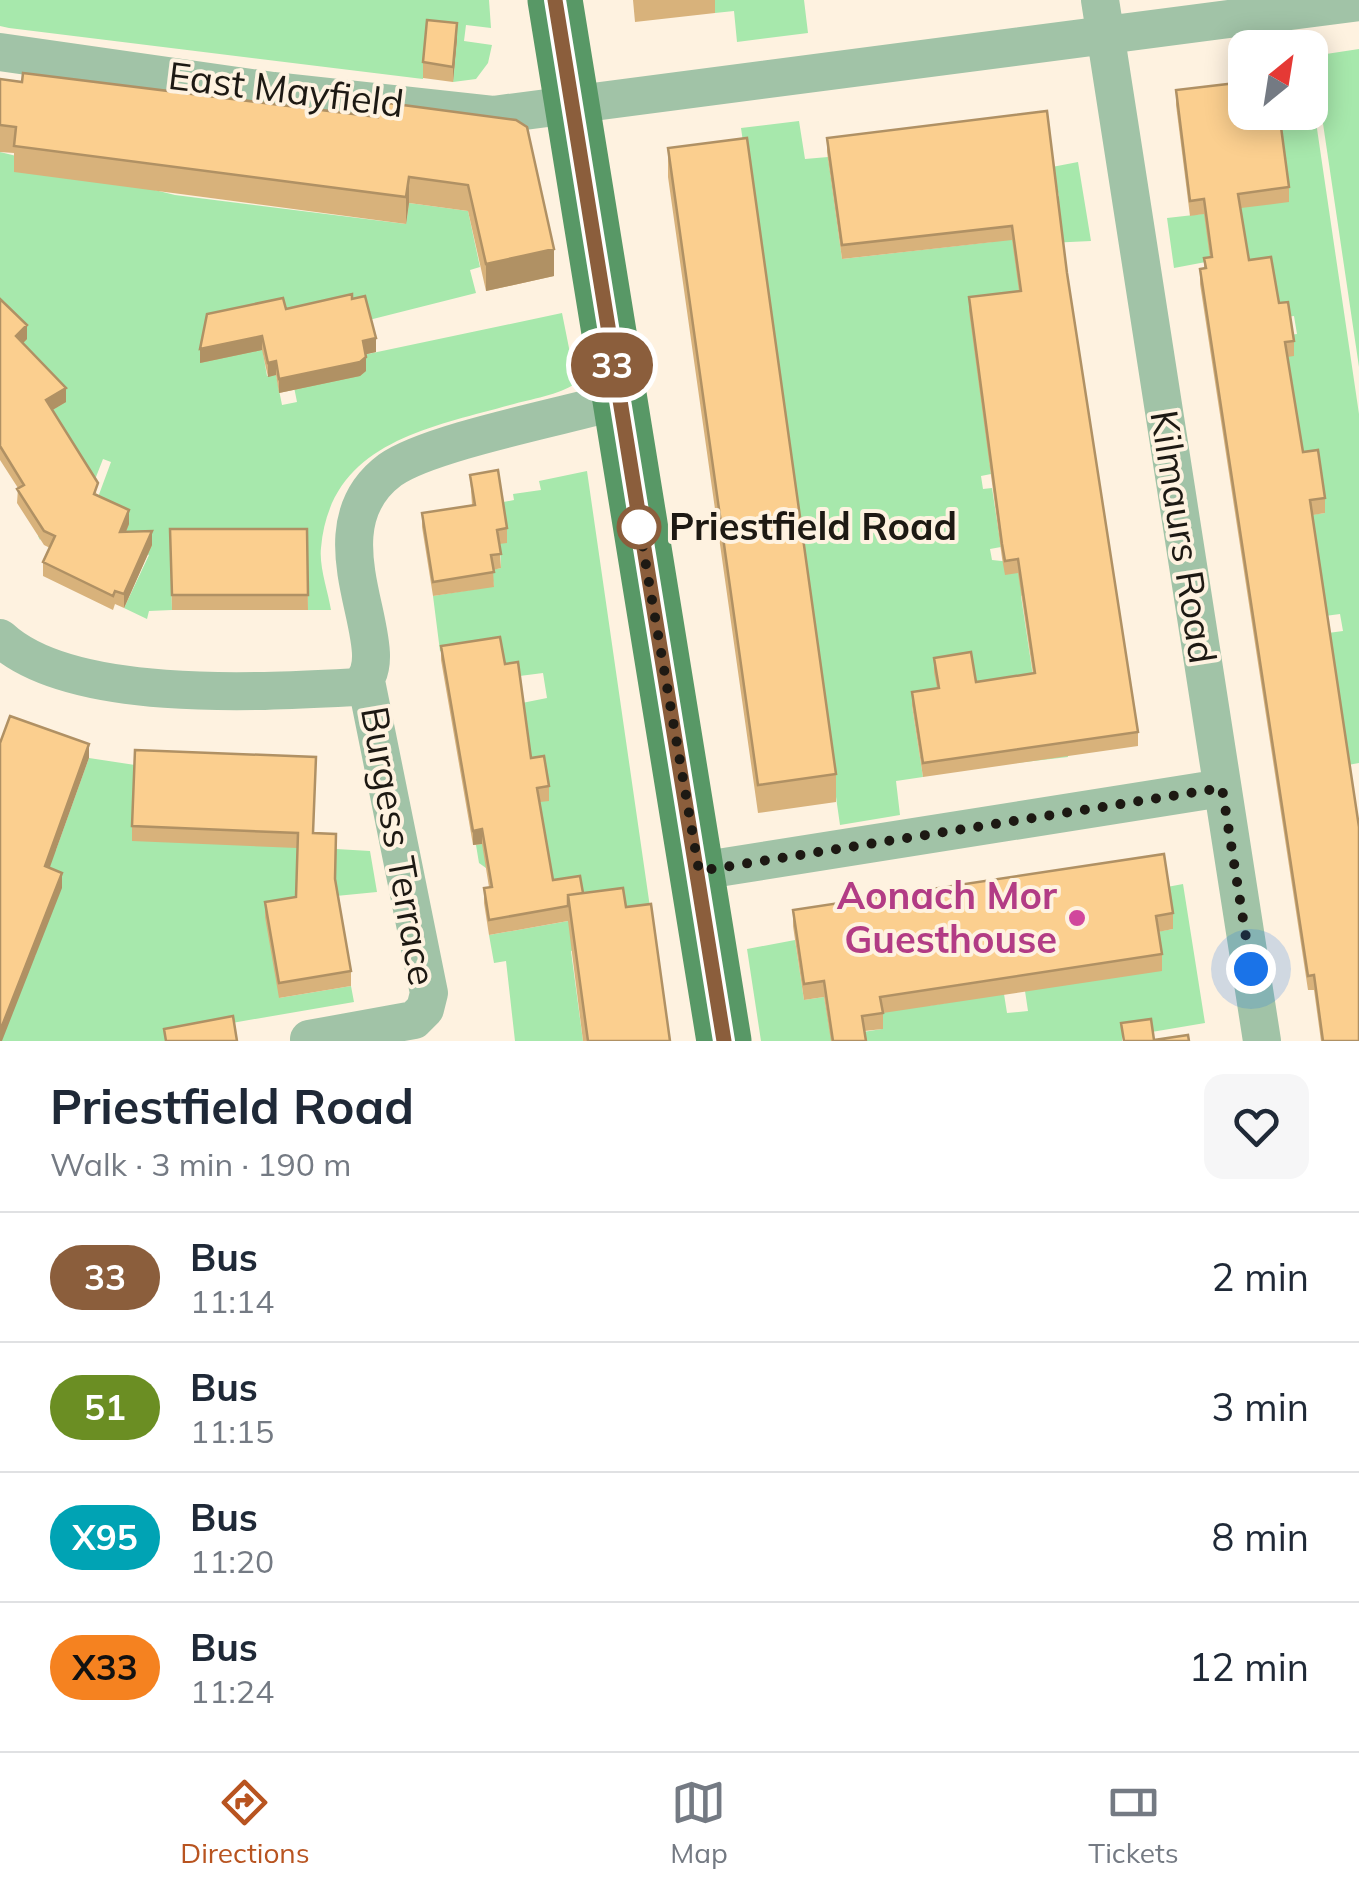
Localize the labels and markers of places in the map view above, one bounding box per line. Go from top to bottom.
place label: Priestfield Road [669,502,957,550]
marker: Priestfield Road [618,506,660,548]
place label: Aonach Mor Guesthouse [837,871,1057,963]
marker: Aonach Mor Guesthouse [1066,907,1088,929]

